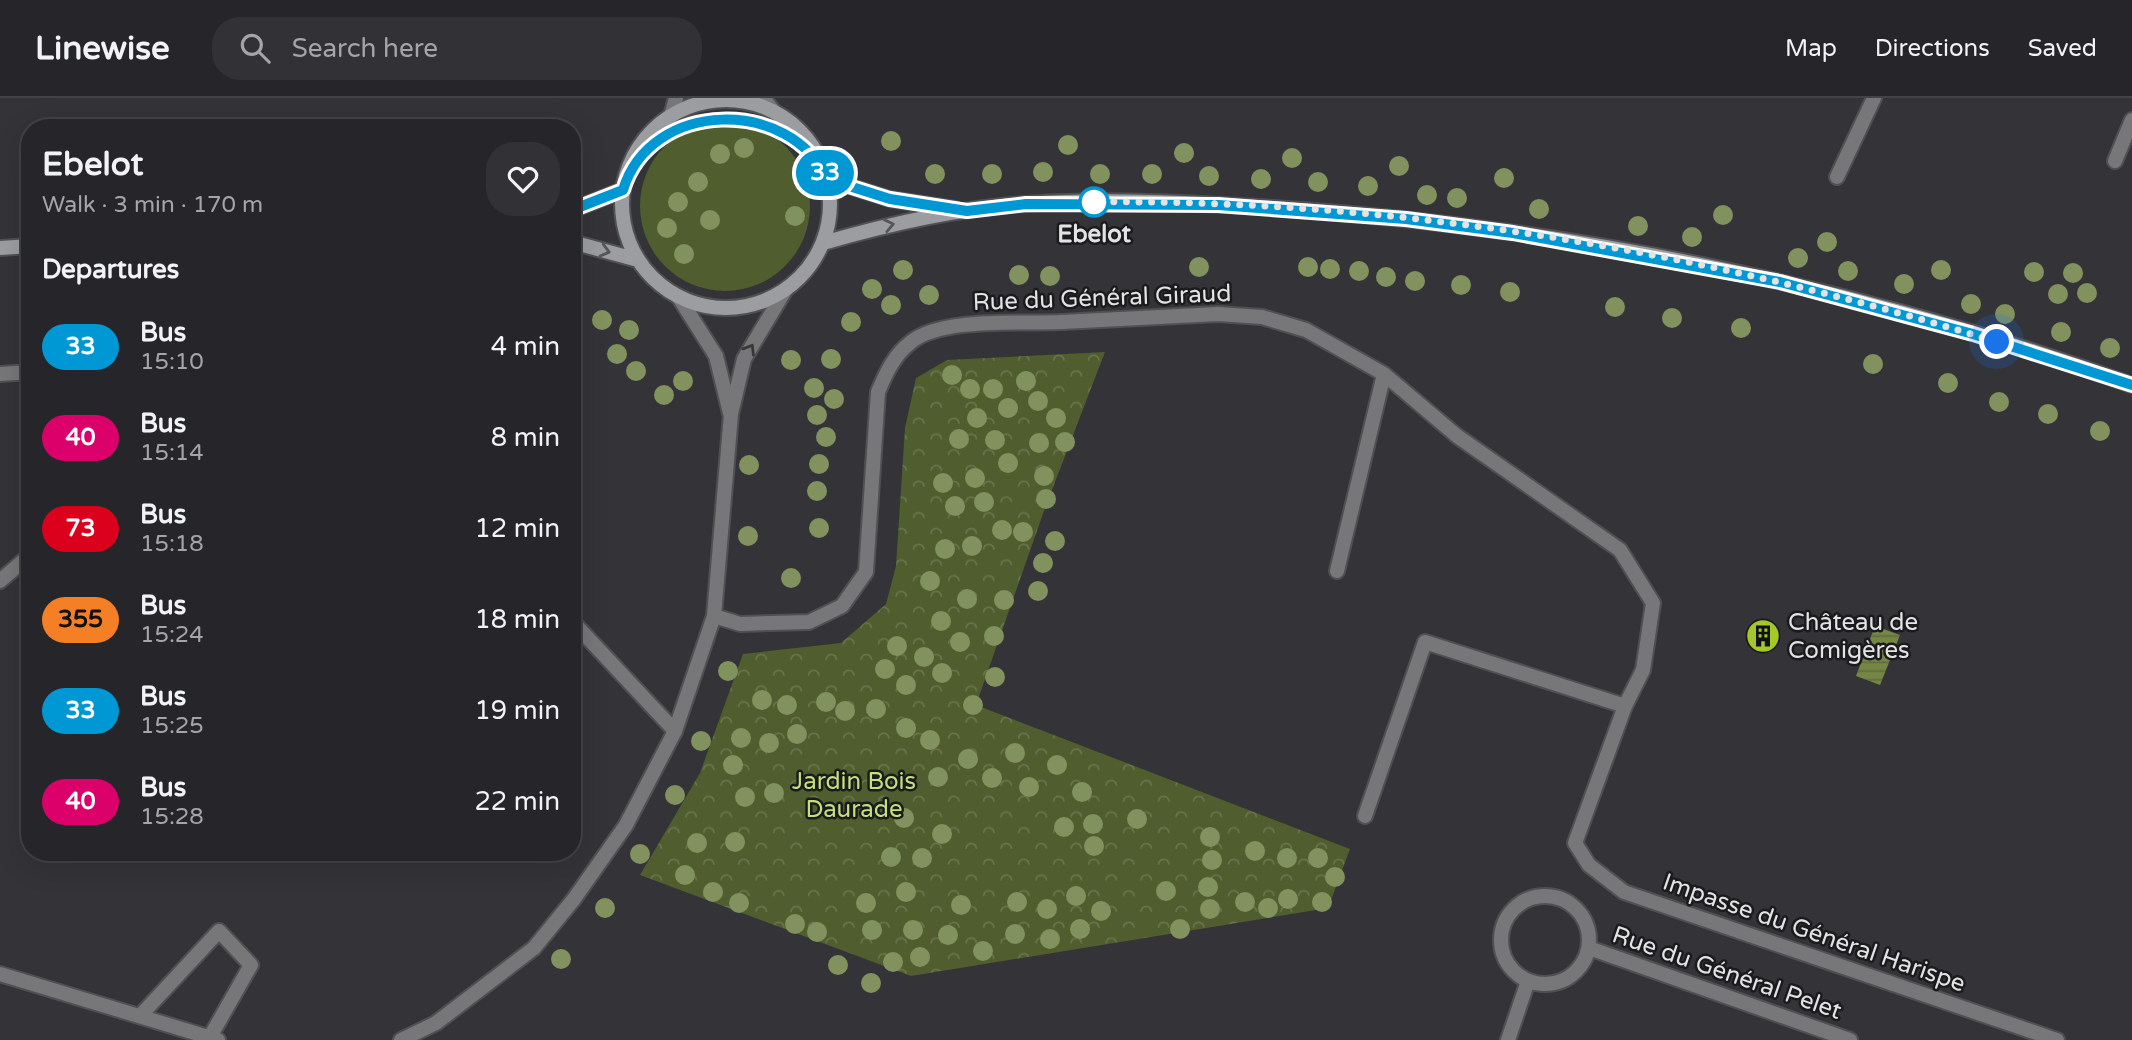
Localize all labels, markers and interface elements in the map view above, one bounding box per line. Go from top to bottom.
search box [212,17,702,80]
text: Linewise [35,29,170,68]
icon: search [236,29,274,67]
text: Search here [292,33,438,64]
text: Map [1785,34,1837,63]
text: Directions [1875,34,1990,63]
text: Saved [2028,34,2097,63]
button: heart [486,142,560,216]
text: Ebelot [42,145,143,184]
line badge: 33 [794,150,856,196]
text: 33 [810,158,840,187]
marker: Ebelot [1079,187,1109,217]
text: Walk · 3 min · 170 m [42,191,263,219]
one-way arrow [882,219,894,234]
place label: Ebelot [1057,220,1132,249]
one-way arrow [599,243,611,258]
text: Departures [42,254,179,285]
street label: Rue du Général Giraud [972,279,1232,317]
text: Bus [140,317,186,348]
your location [1979,324,2014,359]
text: 4 min [491,331,560,362]
text: 33 [65,332,96,361]
one-way arrow [742,344,755,357]
text: 15:10 [140,348,204,376]
text: Bus [140,408,186,439]
text: 8 min [491,422,560,453]
text: 40 [65,423,96,452]
text: 15:14 [140,439,204,467]
text: Bus [140,499,186,530]
text: 12 min [474,513,560,544]
text: 73 [65,514,96,543]
text: 15:18 [140,530,204,558]
text: Bus [140,590,186,621]
text: 18 min [474,604,560,635]
text: 355 [58,605,103,634]
place label: Château de Comigères [1788,608,1918,665]
building icon: Château de Comigères [1744,617,1782,655]
text: 15:24 [140,621,204,649]
text: Bus [140,681,186,712]
text: 19 min [474,695,560,726]
text: 33 [65,696,96,725]
text: 15:25 [140,712,204,740]
park label: Jardin Bois Daurade [792,767,916,824]
text: Bus [140,772,186,803]
text: 22 min [474,786,560,817]
text: 40 [65,787,96,816]
text: 15:28 [140,803,204,831]
street label: Impasse du Général Harispe [1659,868,1969,998]
street label: Rue du Général Pelet [1609,920,1845,1026]

